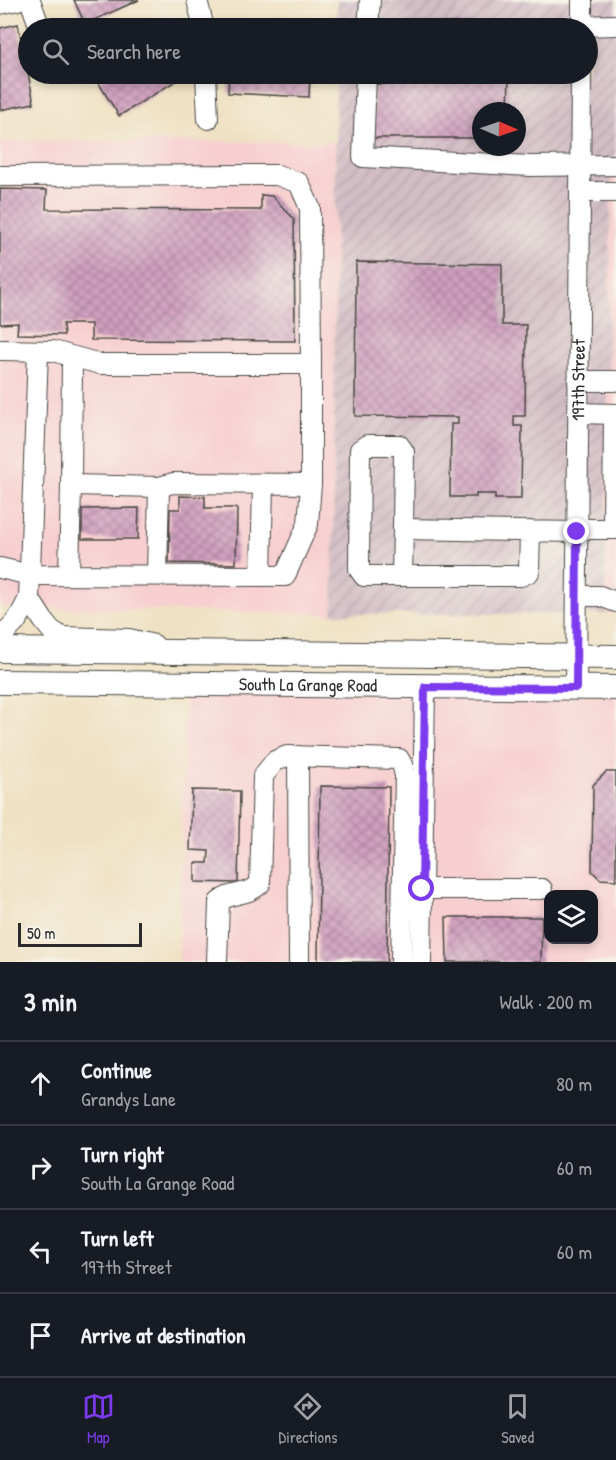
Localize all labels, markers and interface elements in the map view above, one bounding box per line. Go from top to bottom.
search box [18,18,598,84]
icon: search [39,35,72,68]
text: Search here [87,36,181,66]
north arrow [472,102,526,156]
street label: 197th Street [565,338,591,421]
route end [563,518,589,544]
street label: South La Grange Road [239,671,377,698]
route start [408,875,434,901]
map controls [544,890,598,944]
button: layers [544,890,598,944]
scale bar [18,920,142,948]
text: 50 m [27,922,56,944]
text: 3 min [24,984,77,1019]
text: Walk · 200 m [500,988,592,1015]
text: Continue [81,1055,152,1085]
icon: ahead [24,1067,57,1100]
text: 80 m [556,1070,592,1097]
text: Grandys Lane [81,1085,176,1112]
text: Turn right [81,1139,164,1169]
icon: right [24,1151,57,1184]
text: 60 m [557,1154,592,1181]
text: South La Grange Road [81,1169,234,1196]
text: Turn left [81,1223,154,1253]
icon: left [24,1235,57,1268]
text: 60 m [557,1238,592,1265]
text: 197th Street [81,1253,172,1280]
icon: arrive [24,1319,57,1352]
text: Arrive at destination [81,1320,246,1350]
tab: Map [82,1390,115,1448]
tab: Directions [279,1390,337,1448]
tab: Saved [501,1390,534,1448]

